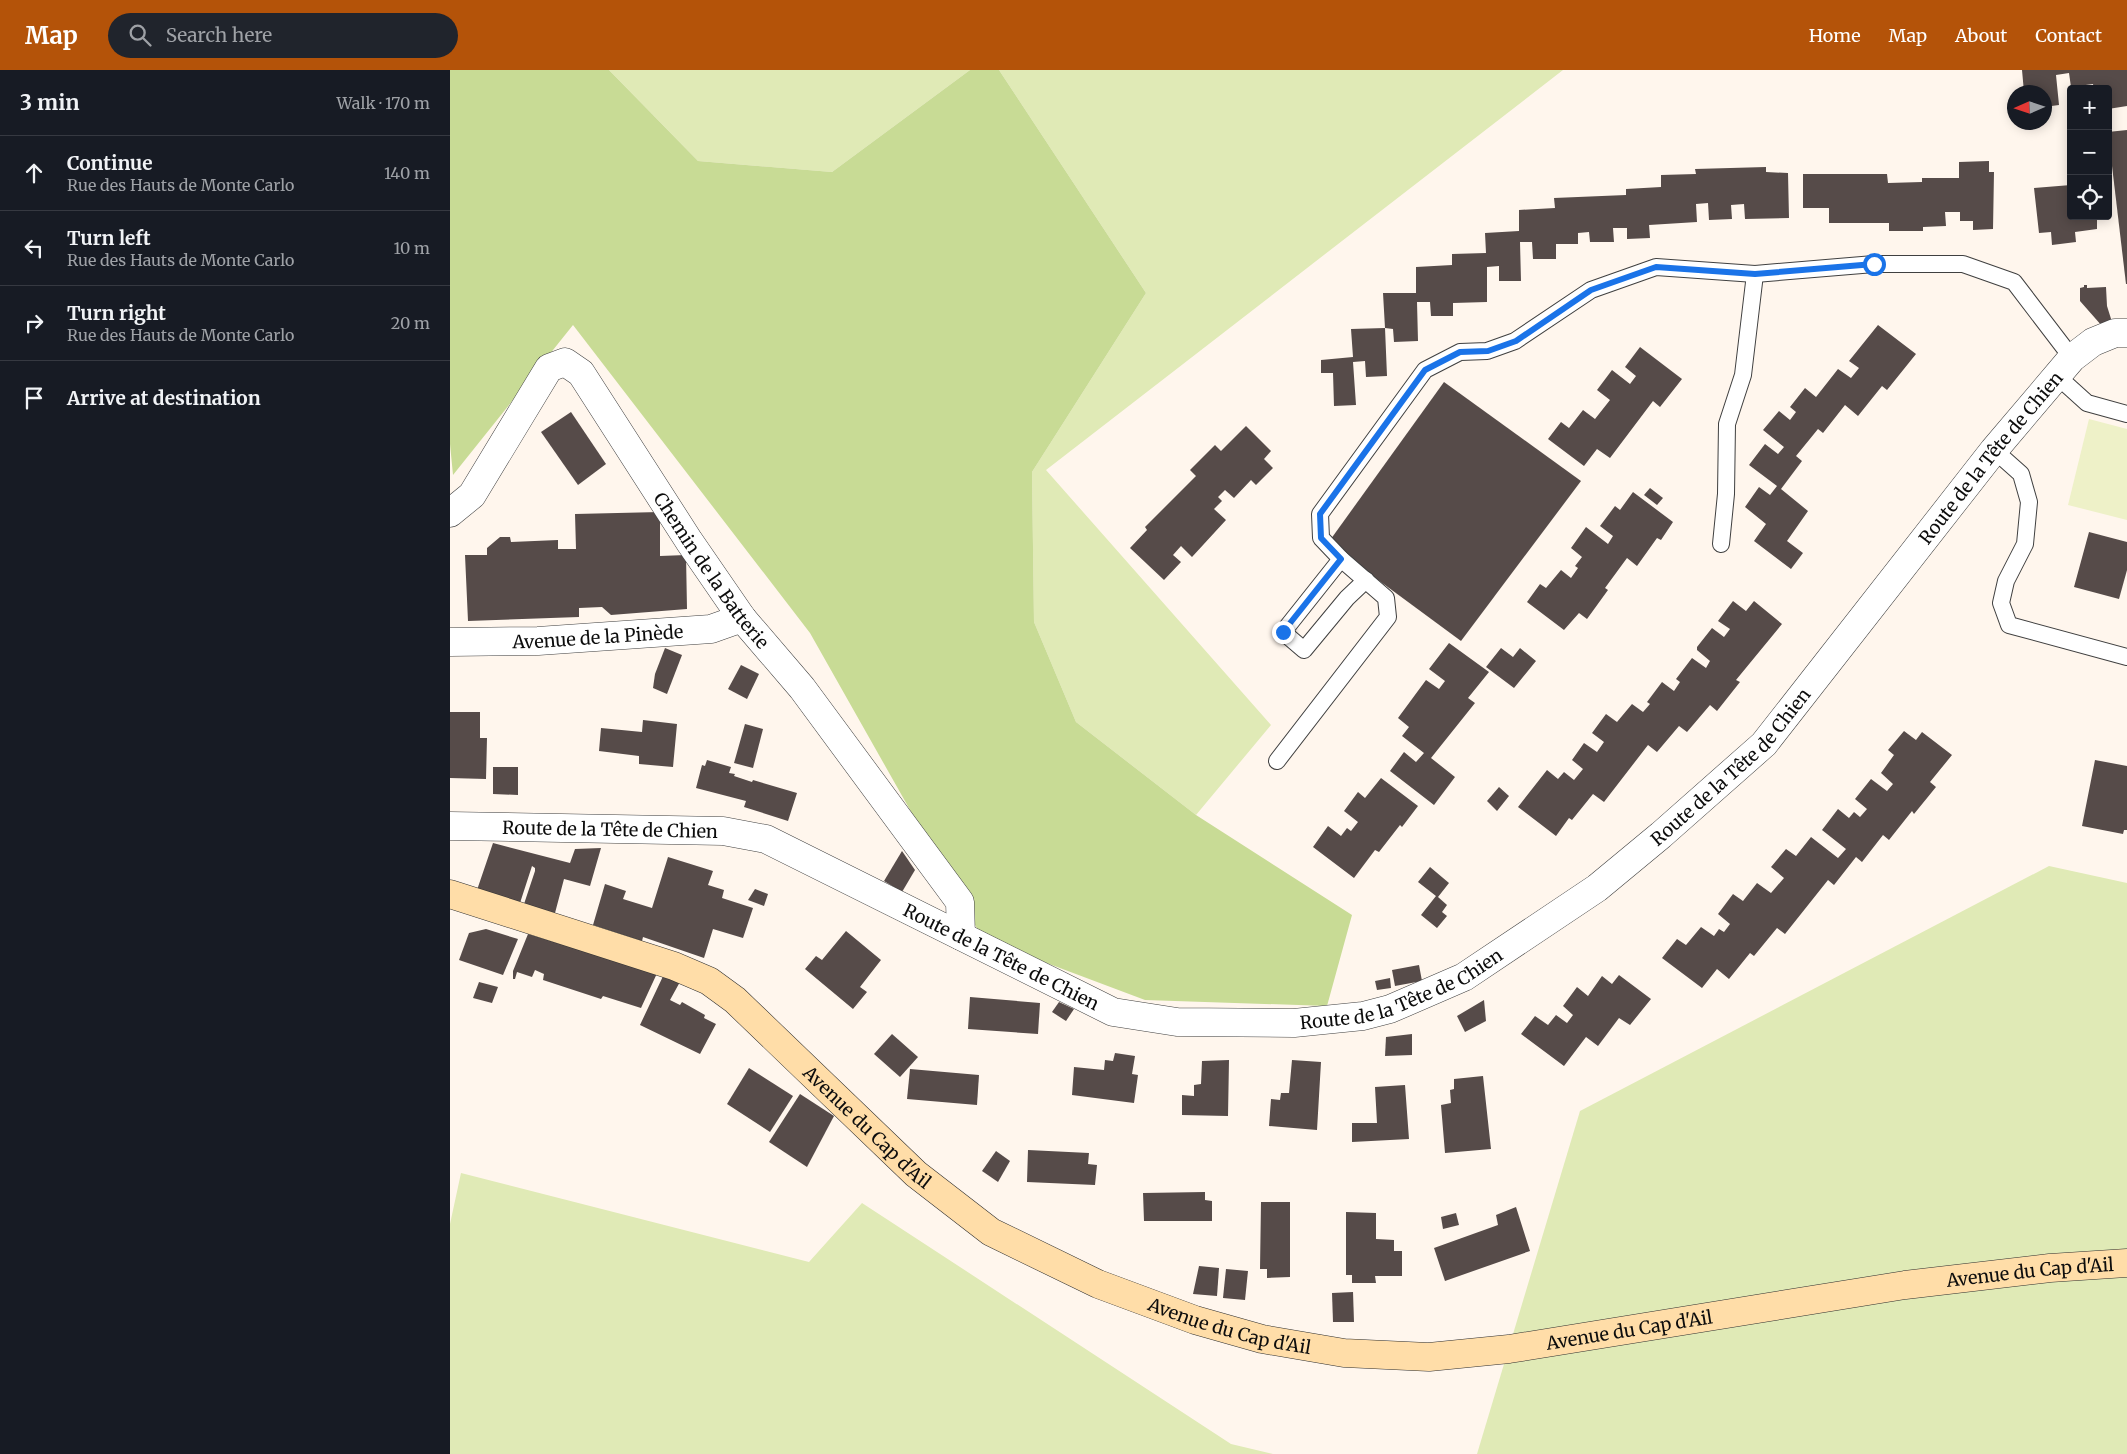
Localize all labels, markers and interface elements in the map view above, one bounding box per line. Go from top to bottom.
search box [108,13,458,58]
text: Map [25,20,78,51]
icon: search [126,21,154,49]
text: Search here [166,23,272,47]
text: Home [1809,24,1861,47]
text: Map [1889,24,1927,47]
text: About [1955,24,2007,47]
text: Contact [2035,24,2102,47]
north arrow [2007,85,2052,130]
map controls [2067,85,2112,220]
button: + [2067,85,2112,130]
text: 3 min [20,89,79,116]
text: Walk · 170 m [337,93,430,113]
button: − [2067,130,2112,175]
text: Continue [67,151,153,175]
icon: ahead [20,159,48,187]
text: 140 m [384,163,430,183]
text: Rue des Hauts de Monte Carlo [67,175,294,195]
button: locate [2067,175,2112,220]
text: Turn left [67,226,151,250]
icon: left [20,234,48,262]
text: 10 m [393,238,430,258]
text: Rue des Hauts de Monte Carlo [67,250,294,270]
route start [1863,253,1886,276]
text: Turn right [67,301,166,325]
icon: right [20,309,48,337]
text: 20 m [391,313,430,333]
text: Rue des Hauts de Monte Carlo [67,325,294,345]
street label: Route de la Tête de Chien [1914,366,2067,548]
icon: arrive [20,384,48,412]
text: Arrive at destination [67,386,261,410]
street label: Chemin de la Batterie [649,488,774,653]
street label: Avenue de la Pinède [511,619,684,653]
route end [1272,621,1295,644]
street label: Route de la Tête de Chien [1646,683,1815,850]
street label: Route de la Tête de Chien [502,815,718,842]
street label: Route de la Tête de Chien [900,898,1103,1015]
street label: Route de la Tête de Chien [1299,943,1507,1034]
street label: Avenue du Cap d'Ail [798,1060,936,1193]
street label: Avenue du Cap d'Ail [1944,1252,2115,1292]
street label: Avenue du Cap d'Ail [1144,1292,1313,1359]
street label: Avenue du Cap d'Ail [1543,1305,1714,1354]

